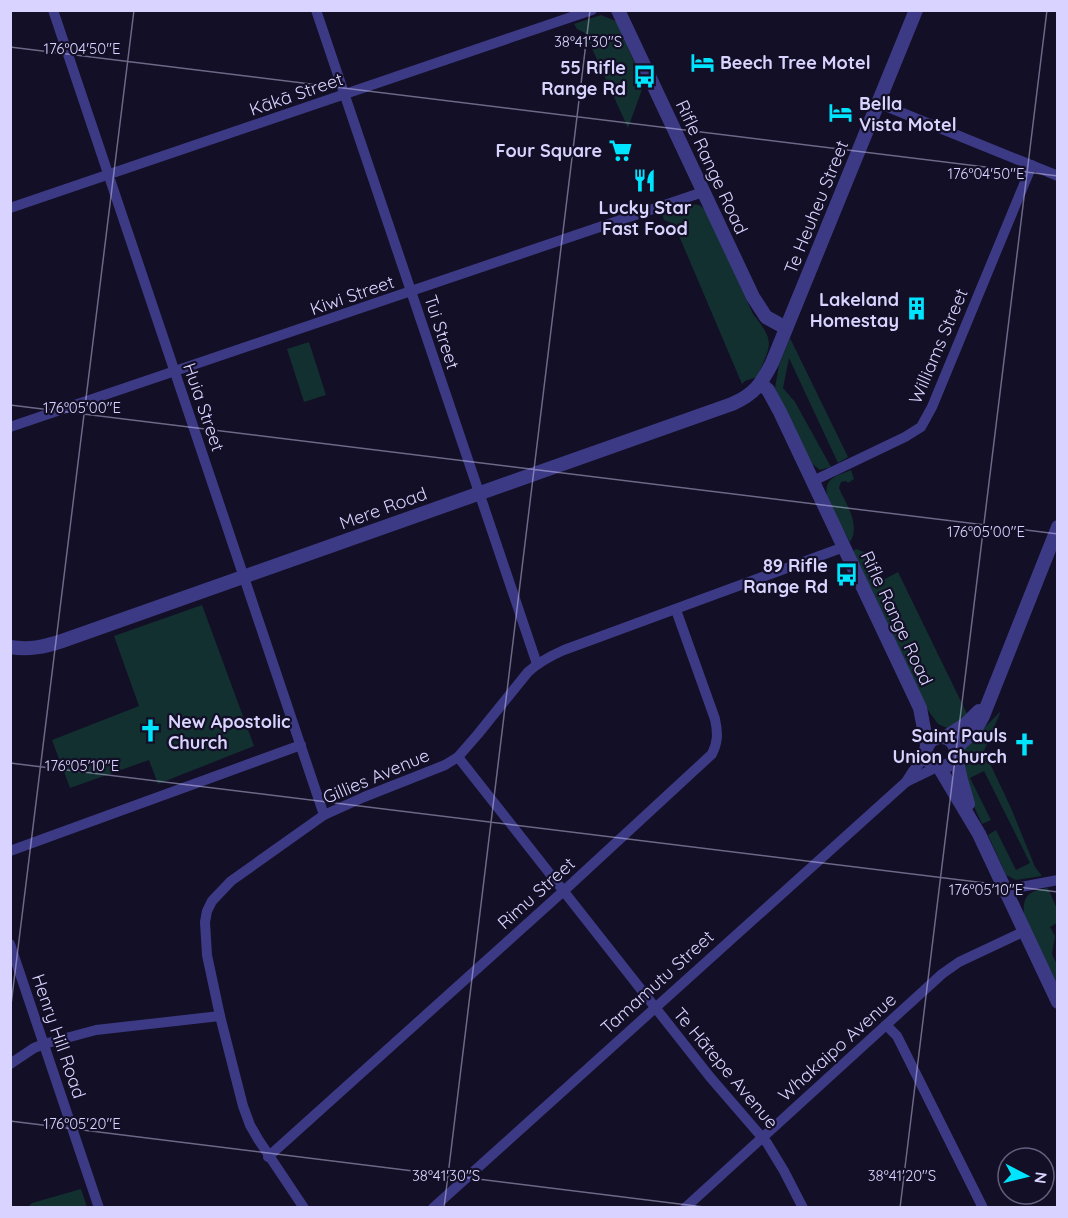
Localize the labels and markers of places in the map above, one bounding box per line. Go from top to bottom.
hotel icon: Beech Tree Motel [689,49,715,75]
place label: Beech Tree Motel [720,51,871,74]
place label: 55 Rifle Range Rd [541,56,626,100]
bus stop icon: 55 Rifle Range Rd [631,64,657,90]
place label: Bella Vista Motel [859,92,957,136]
hotel icon: Bella Vista Motel [828,100,854,126]
supermarket icon: Four Square [607,137,633,163]
place label: Four Square [496,139,602,162]
restaurant icon: Lucky Star Fast Food [632,168,658,194]
place label: Lucky Star Fast Food [598,196,692,240]
place label: Lakeland Homestay [810,288,899,332]
building icon: Lakeland Homestay [904,296,930,322]
place label: 89 Rifle Range Rd [743,554,828,598]
bus stop icon: 89 Rifle Range Rd [833,562,859,588]
place label: New Apostolic Church [168,710,290,754]
church icon: New Apostolic Church [137,718,163,744]
place label: Saint Pauls Union Church [893,724,1007,768]
church icon: Saint Pauls Union Church [1012,732,1038,758]

